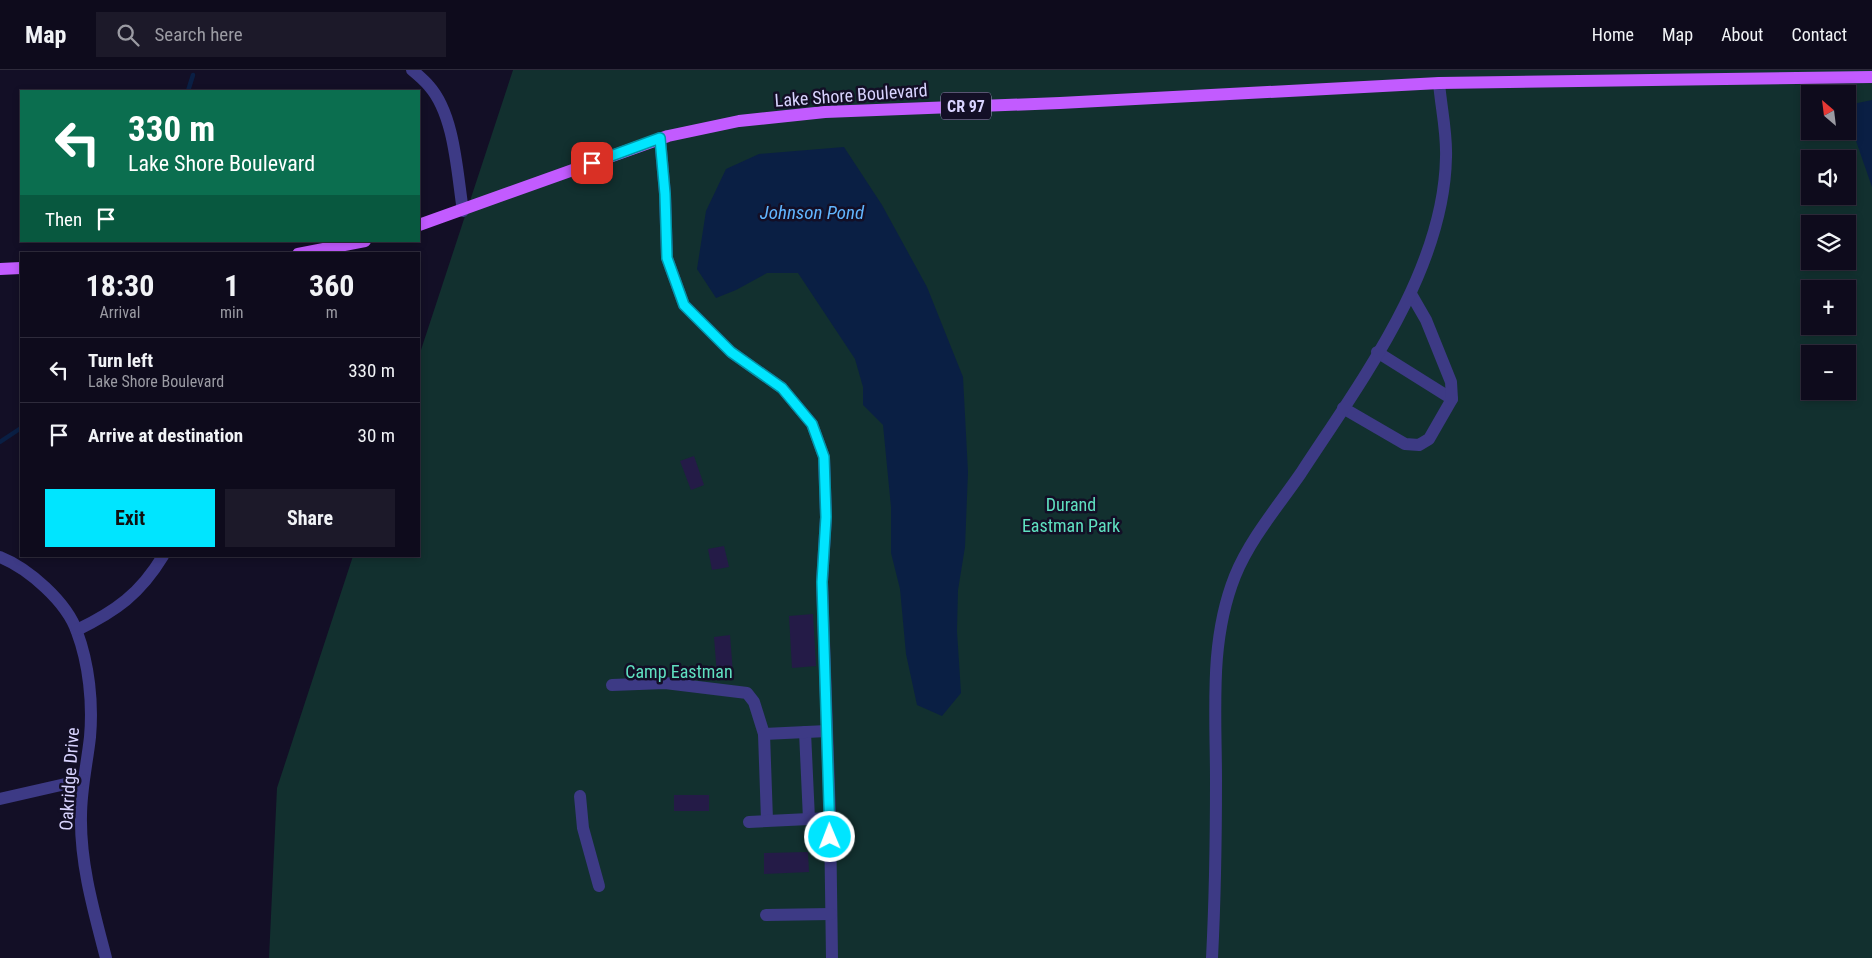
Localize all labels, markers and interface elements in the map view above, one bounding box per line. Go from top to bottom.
search box [96,12,446,57]
text: Map [25,21,66,49]
icon: search [114,21,142,49]
text: Search here [154,23,243,46]
text: Home [1592,24,1634,45]
text: Map [1662,24,1693,45]
text: About [1721,24,1763,45]
text: Contact [1791,24,1847,45]
street label: Lake Shore Boulevard [774,79,928,111]
north arrow [1801,85,1856,140]
map controls [1801,85,1856,400]
road number: CR 97 [941,92,991,120]
text: 330 m [128,109,215,150]
icon: left [45,110,110,175]
pin [571,142,613,184]
icon: arrive [578,149,606,177]
button: sound [1801,150,1856,205]
text: Lake Shore Boulevard [128,151,315,176]
water label: Johnson Pond [760,201,865,224]
icon: arrive [92,205,120,233]
text: Then [45,208,82,231]
button: layers [1801,215,1856,270]
text: 18:30 [86,268,154,303]
text: 1 [224,268,239,303]
text: 360 [309,268,354,303]
button: + [1801,280,1856,335]
text: Arrival [100,303,140,322]
text: min [220,303,243,322]
text: m [326,303,338,322]
button: − [1801,345,1856,400]
text: Turn left [88,349,153,372]
icon: left [45,356,73,384]
text: 330 m [348,359,395,382]
text: Lake Shore Boulevard [88,372,224,391]
icon: arrive [45,421,73,449]
text: Arrive at destination [88,424,243,447]
text: 30 m [358,424,395,447]
button: Exit [45,489,215,547]
button: Share [225,489,395,547]
park label: Durand Eastman Park [1022,494,1120,536]
park label: Camp Eastman [625,661,733,682]
street label: Oakridge Drive [55,727,83,831]
position arrow [803,810,855,862]

